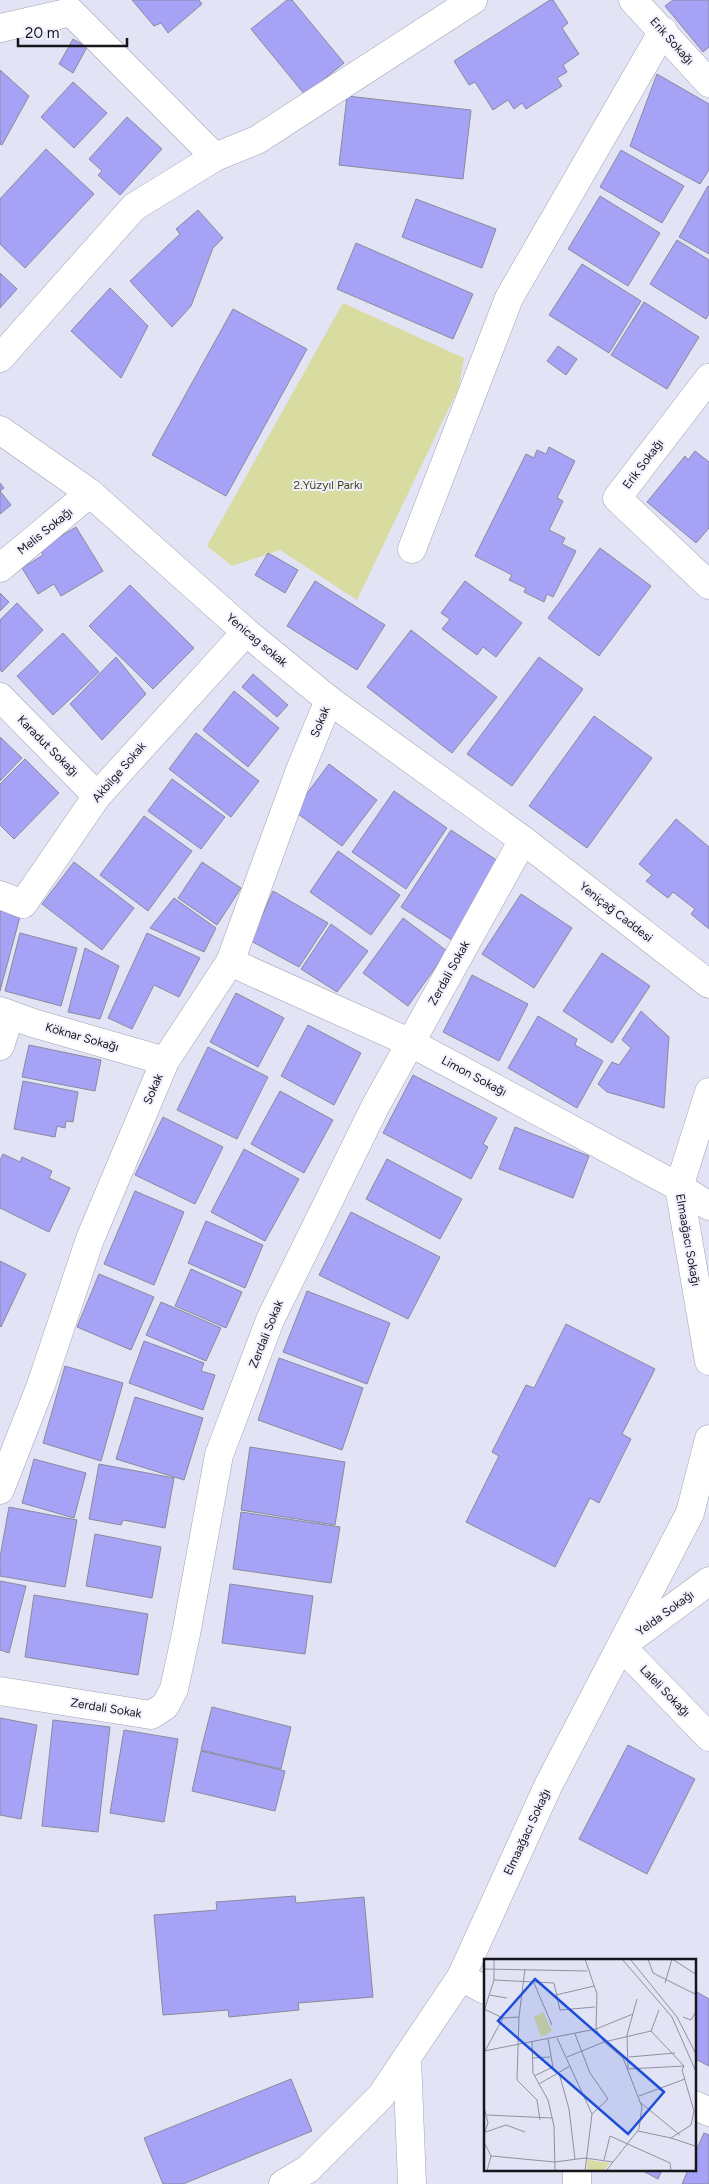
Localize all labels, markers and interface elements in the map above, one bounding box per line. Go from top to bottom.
scale bar [18,15,126,47]
street label: Erik Sokağı [647,15,697,67]
text: 20 m [25,24,59,42]
street label: Erik Sokağı [620,436,666,492]
park label: 2.Yüzyıl Parkı [293,478,363,492]
street label: Melis Sokağı [15,505,75,557]
street label: Yenicag sokak [224,610,290,670]
street label: Sokak [308,704,333,739]
street label: Karadut Sokağı [15,713,81,779]
street label: Akbilge Sokak [89,739,149,805]
street label: Yeniçağ Caddesi [577,879,655,945]
street label: Zerdali Sokak [425,938,473,1008]
street label: Köknar Sokağı [44,1020,120,1054]
street label: Limon Sokağı [439,1053,509,1099]
street label: Sokak [140,1071,166,1106]
street label: Elmaağacı Sokağı [673,1193,703,1287]
street label: Zerdali Sokak [246,1298,286,1370]
street label: Yelda Sokağı [633,1587,697,1639]
street label: Laleli Sokağı [637,1662,693,1720]
street label: Zerdali Sokak [69,1695,143,1721]
street label: Elmaağacı Sokağı [501,1787,553,1877]
inset map [484,1959,696,2172]

